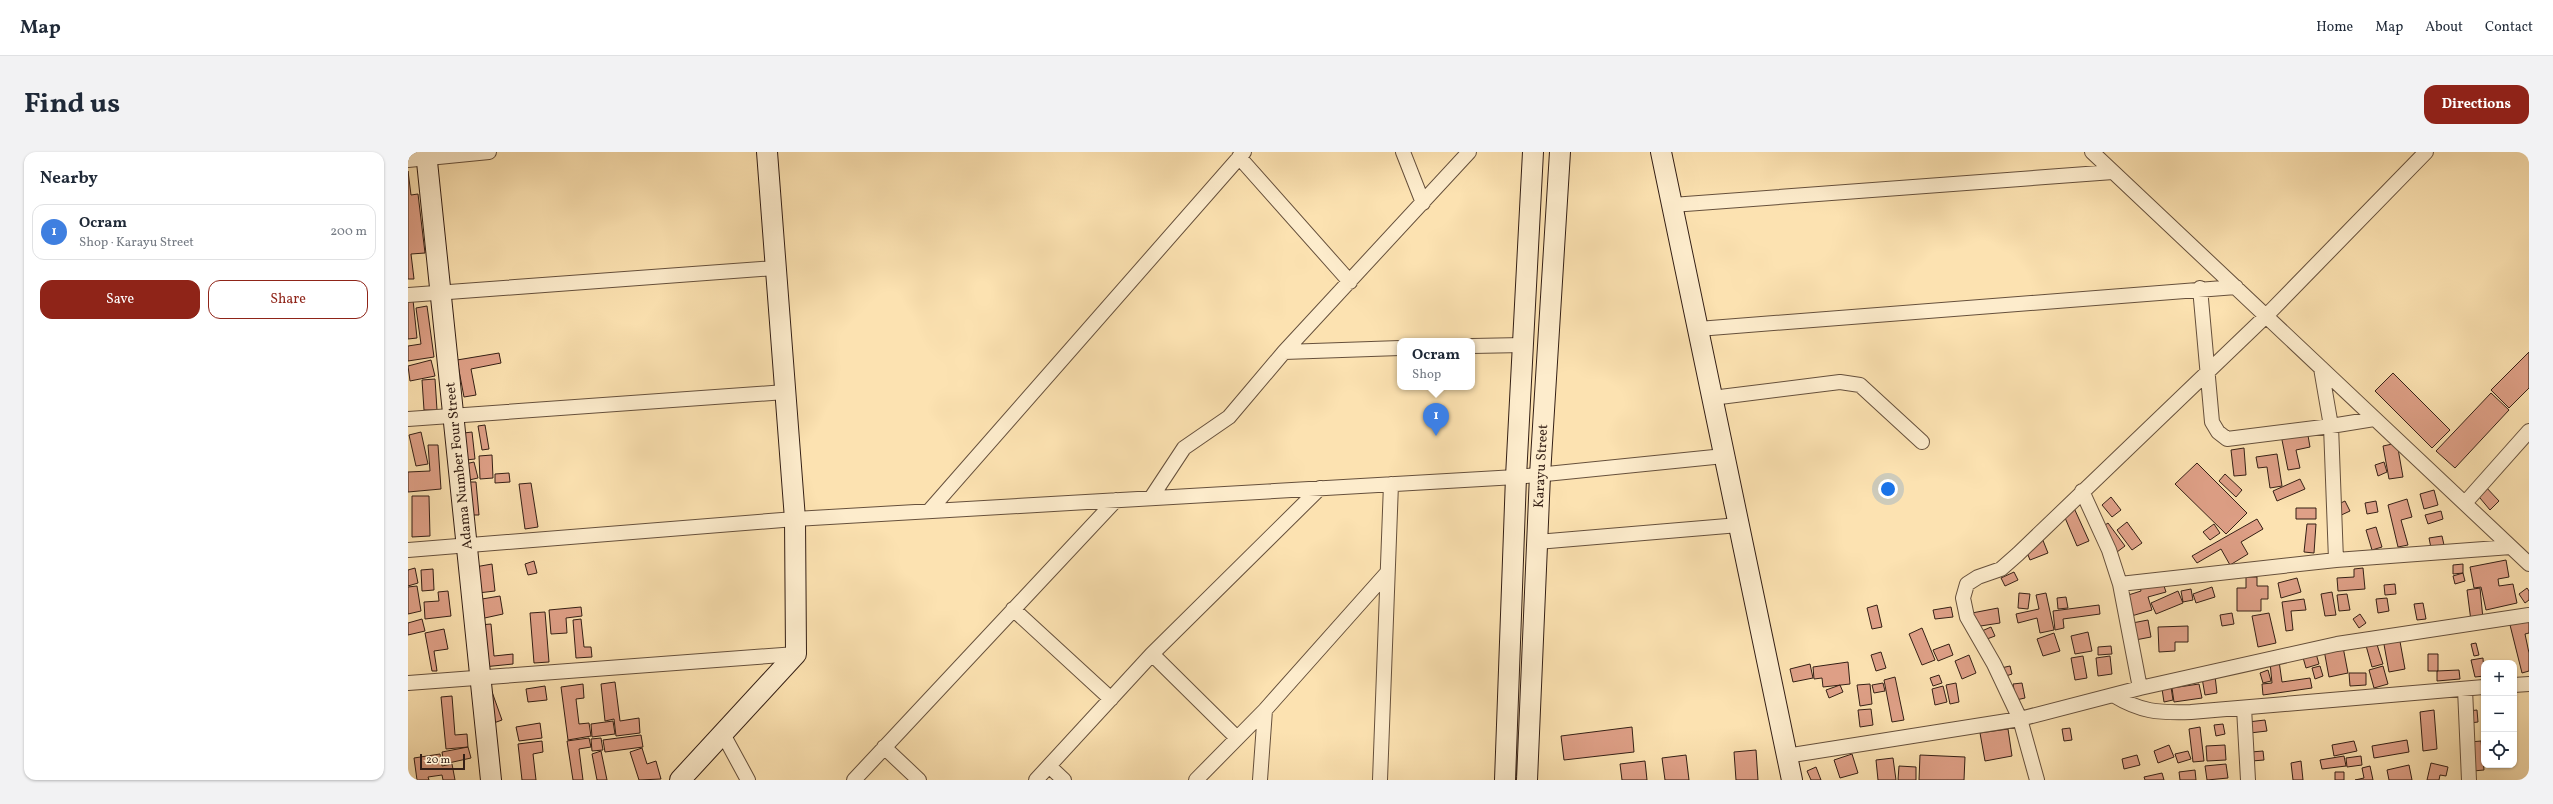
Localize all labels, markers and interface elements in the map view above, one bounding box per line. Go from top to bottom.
text: Map [20,15,61,41]
text: Home [2316,18,2353,37]
text: Map [2375,18,2403,37]
text: About [2425,18,2463,37]
text: Contact [2485,18,2533,37]
text: Find us [24,85,120,124]
button: Directions [2424,85,2529,124]
text: Nearby [40,167,98,190]
text: Ocram [79,213,127,234]
text: 1 [51,223,57,241]
text: 200 m [330,223,367,241]
text: Shop · Karayu Street [79,234,194,252]
button: Save [40,280,200,319]
button: Share [208,280,368,319]
popup [1397,338,1475,390]
text: Ocram [1412,345,1460,366]
text: Shop [1412,366,1441,384]
street label: Adama Number Four Street [441,381,478,550]
pin: 1 [1423,403,1449,436]
street label: Karayu Street [1530,424,1553,508]
your location [1878,479,1898,499]
map controls [2481,660,2517,768]
button: + [2481,660,2517,696]
button: − [2481,696,2517,732]
button: locate [2481,732,2517,768]
scale bar [420,752,465,771]
text: 20 m [426,753,450,768]

